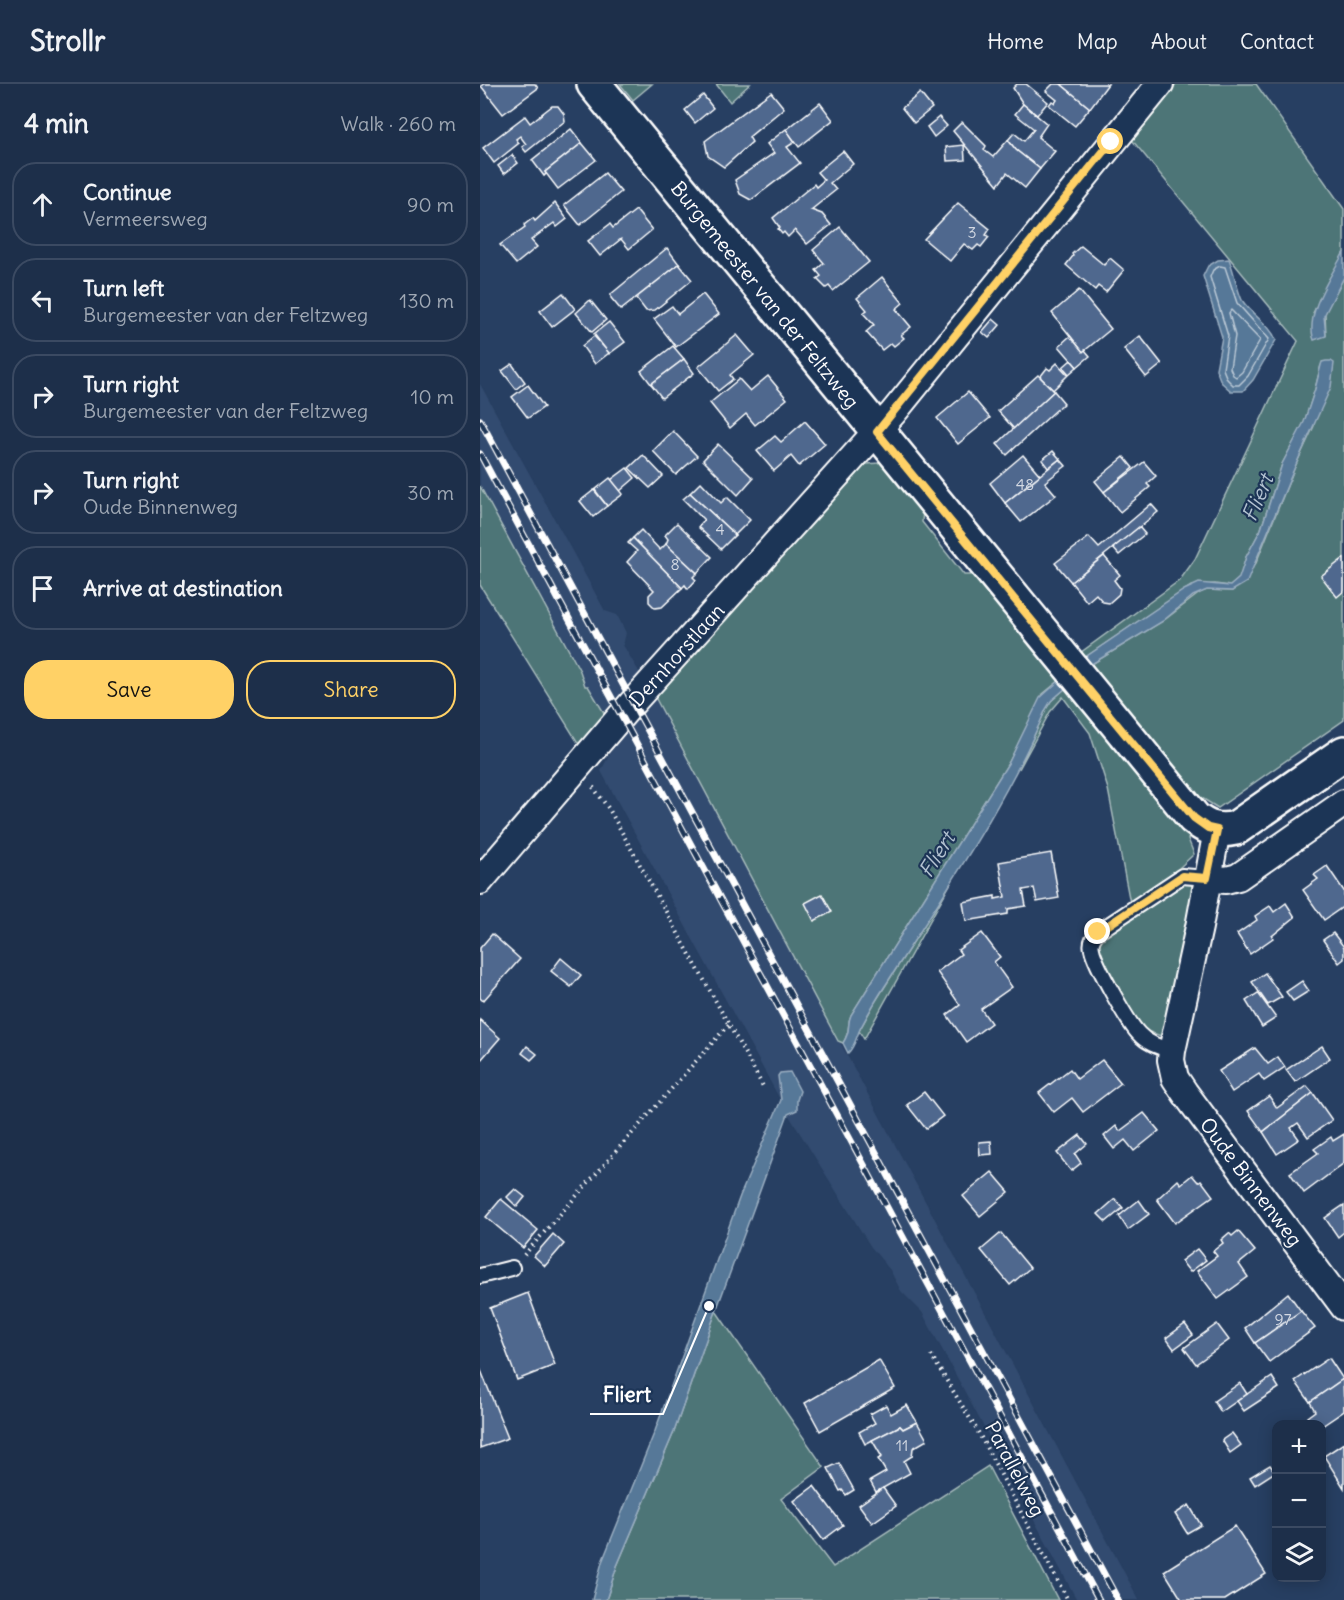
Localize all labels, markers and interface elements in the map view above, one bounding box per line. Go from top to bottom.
text: Strollr [30,23,105,59]
text: Home [987,28,1044,55]
text: Map [1077,28,1118,55]
text: About [1151,28,1207,55]
text: Contact [1240,28,1314,55]
text: 4 min [24,107,89,140]
text: Walk · 260 m [340,111,456,136]
route start [1097,128,1123,154]
street label: Burgemeester van der Feltzweg [666,176,865,413]
text: Continue [83,178,172,206]
icon: ahead [26,188,59,221]
text: 90 m [407,192,454,217]
text: Vermeersweg [83,206,208,231]
house number: 3 [967,222,977,242]
text: Turn left [83,274,164,302]
icon: left [26,284,59,317]
text: 130 m [399,288,454,313]
text: Burgemeester van der Feltzweg [83,302,368,327]
text: Turn right [83,370,179,398]
icon: right [26,380,59,413]
text: 10 m [411,384,454,409]
text: Burgemeester van der Feltzweg [83,398,368,423]
text: Turn right [83,466,179,494]
water label: Fliert [1236,468,1281,525]
house number: 48 [1016,474,1034,494]
icon: right [26,476,59,509]
text: 30 m [407,480,454,505]
text: Oude Binnenweg [83,494,238,519]
house number: 4 [715,519,725,539]
house number: 8 [670,554,680,574]
icon: arrive [26,572,59,605]
text: Arrive at destination [83,574,283,602]
street label: Dernhorstlaan [624,598,730,711]
button: Save [24,660,234,719]
button: Share [246,660,456,719]
water label: Fliert [912,825,962,882]
route end [1084,918,1110,944]
street label: Oude Binnenweg [1195,1112,1308,1251]
house number: 97 [1274,1309,1292,1329]
callout: Fliert [590,1375,663,1414]
text: Fliert [603,1381,652,1408]
street label: Parallelweg [980,1417,1051,1521]
map controls [1272,1420,1326,1582]
button: + [1272,1420,1326,1474]
house number: 11 [896,1435,908,1455]
button: − [1272,1474,1326,1528]
button: layers [1272,1528,1326,1582]

